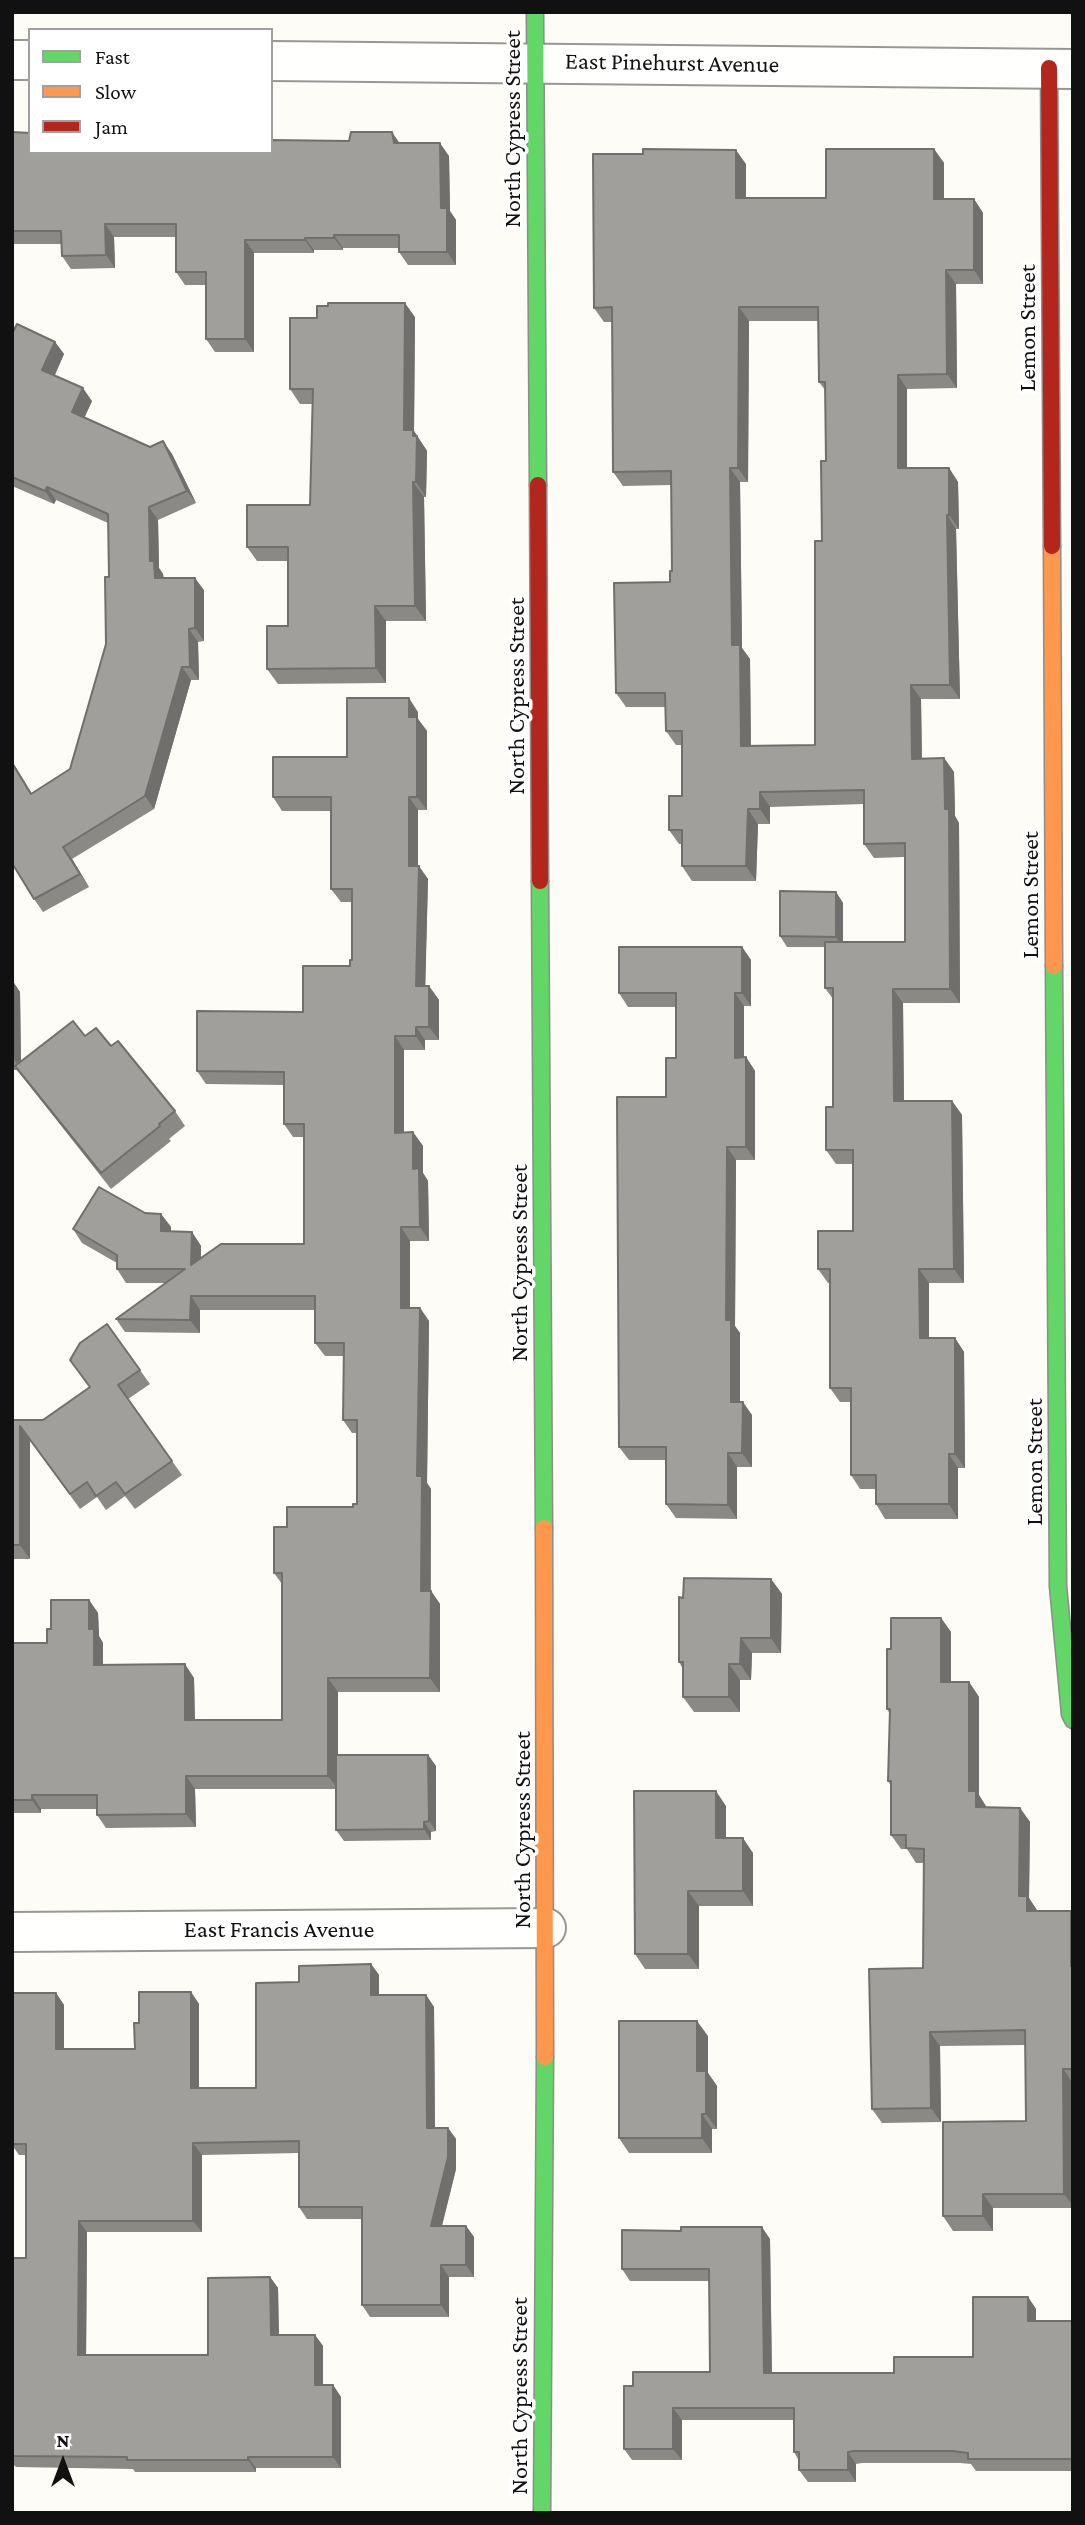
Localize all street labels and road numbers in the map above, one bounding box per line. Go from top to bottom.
street label: North Cypress Street [499,30,527,228]
street label: East Pinehurst Avenue [565,47,779,79]
street label: Lemon Street [1014,264,1042,392]
street label: North Cypress Street [503,597,531,795]
street label: Lemon Street [1017,831,1045,959]
street label: North Cypress Street [506,1164,534,1362]
street label: Lemon Street [1021,1398,1049,1526]
street label: North Cypress Street [509,1731,537,1929]
street label: East Francis Avenue [184,1916,374,1944]
street label: North Cypress Street [506,2297,534,2495]

